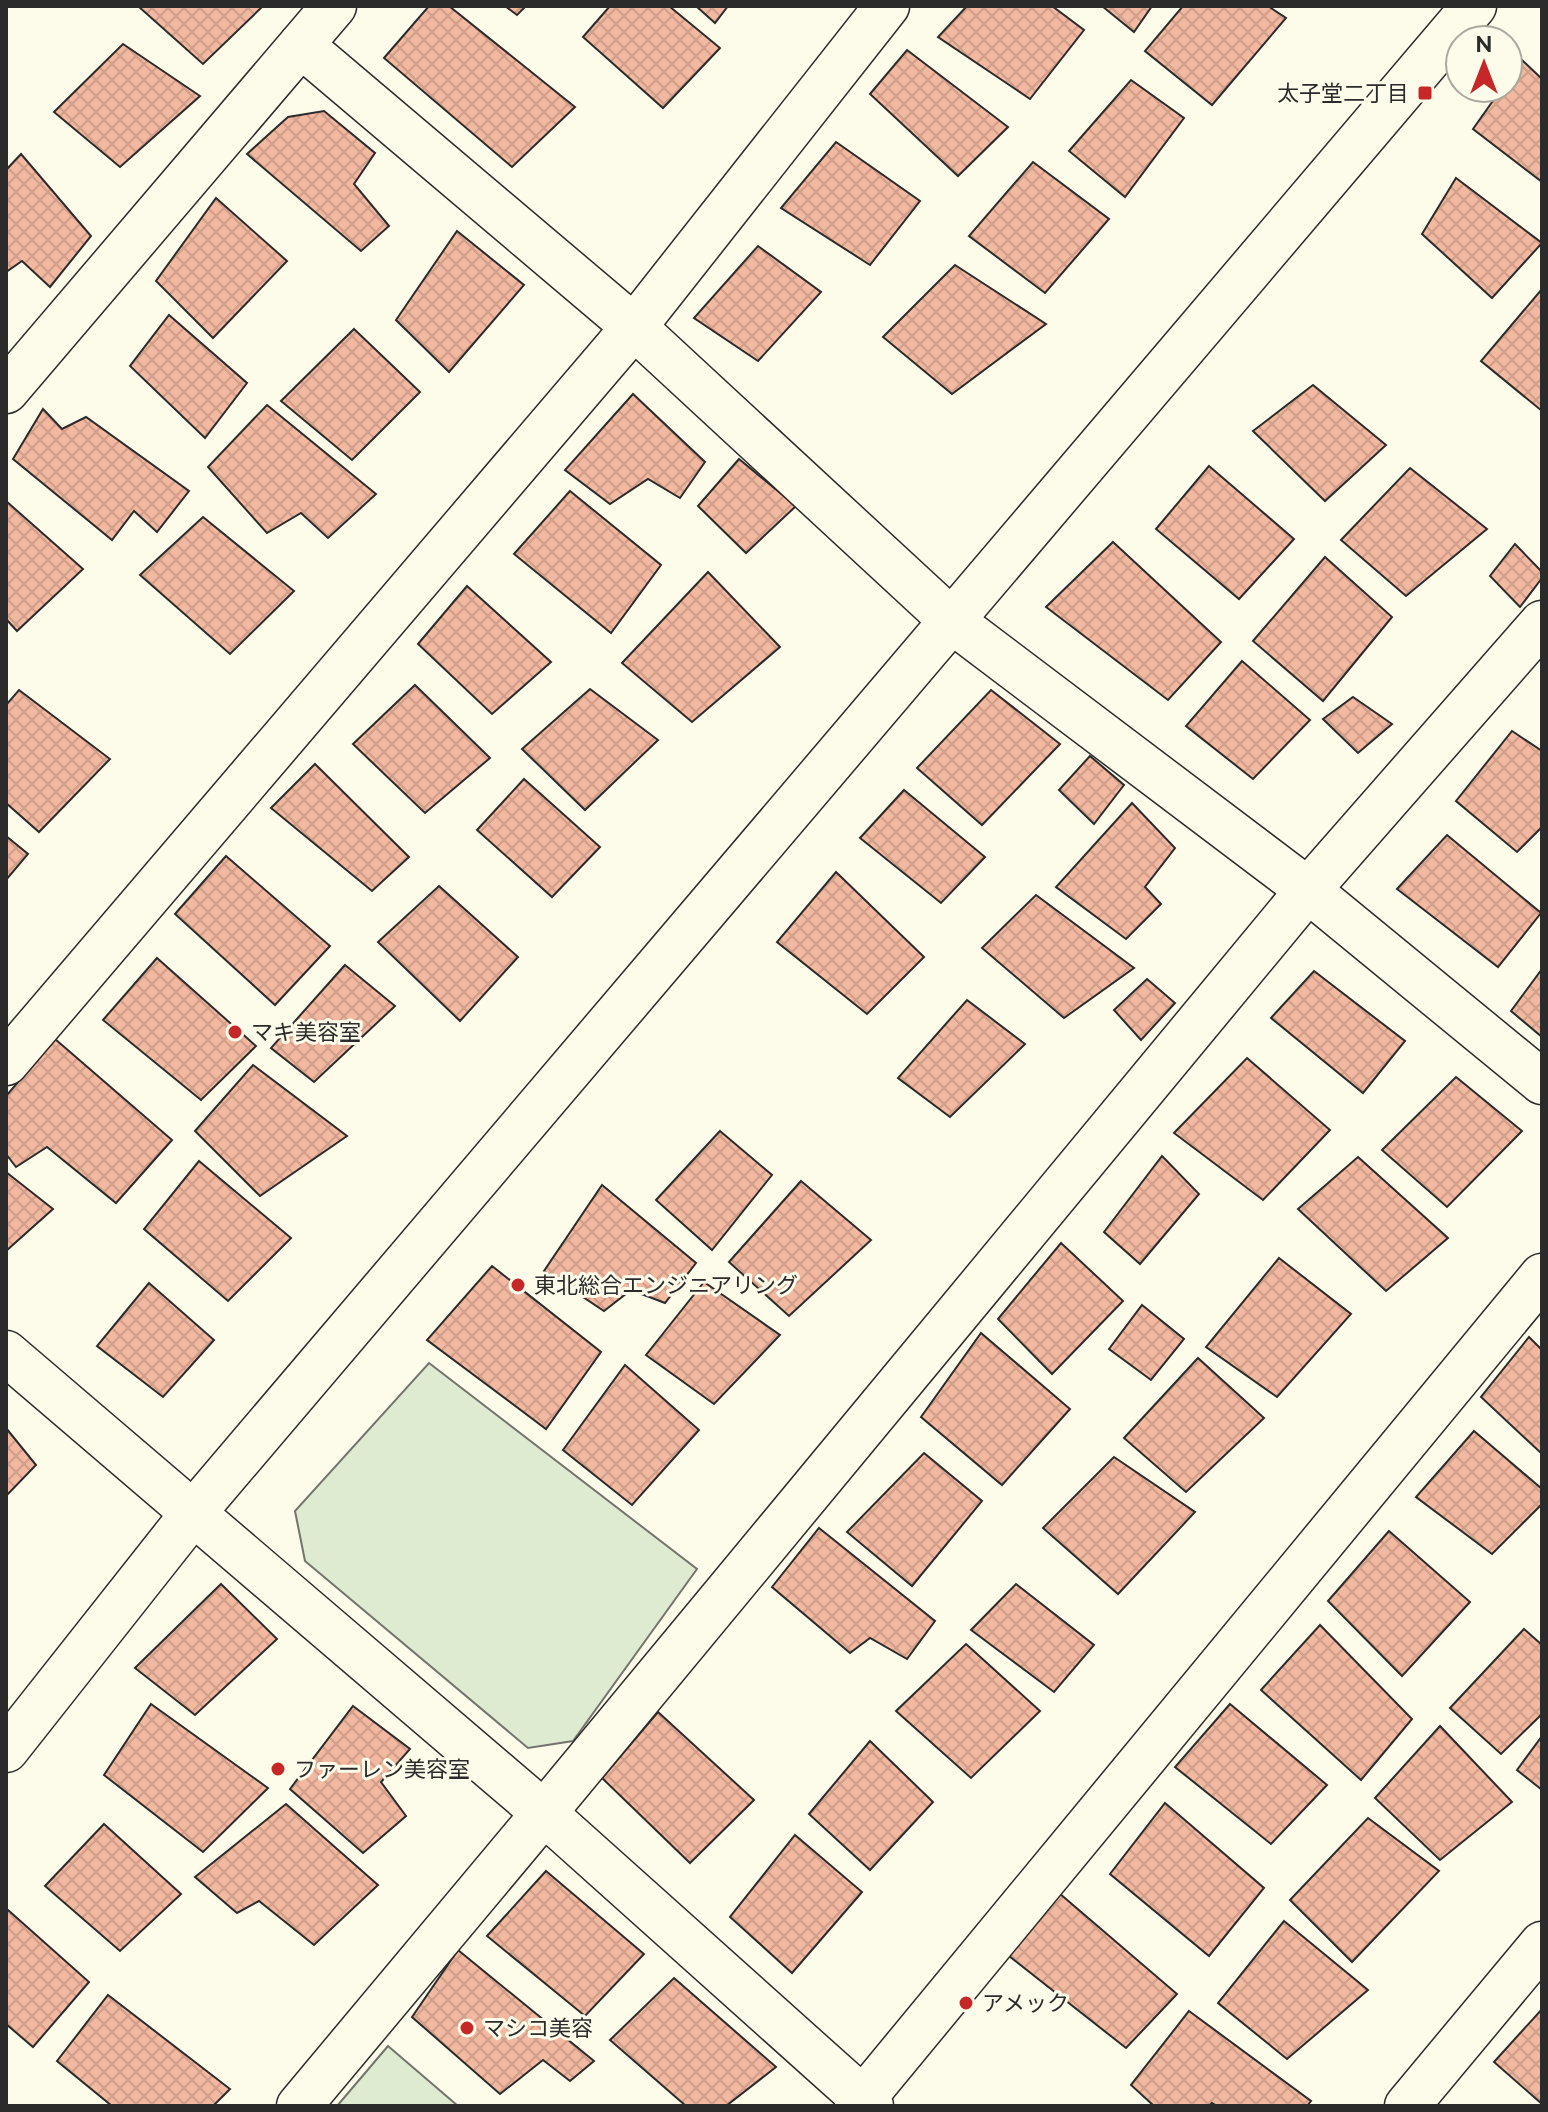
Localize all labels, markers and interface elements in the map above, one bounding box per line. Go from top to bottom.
north arrow [1444,24,1524,104]
text: N [1476,31,1492,57]
place label: 太子堂二丁目 [1277,80,1409,106]
marker: 太子堂二丁目 [1416,84,1434,102]
place label: マキ美容室 [251,1019,361,1045]
marker: マキ美容室 [226,1023,244,1041]
place label: 東北総合エンジニアリング [534,1272,798,1298]
marker: 東北総合エンジニアリング [509,1276,527,1294]
place label: ファーレン美容室 [294,1756,470,1782]
marker: ファーレン美容室 [269,1760,287,1778]
place label: アメック [982,1990,1069,2016]
marker: アメック [957,1994,975,2012]
place label: マシコ美容 [483,2015,593,2041]
marker: マシコ美容 [458,2019,476,2037]

